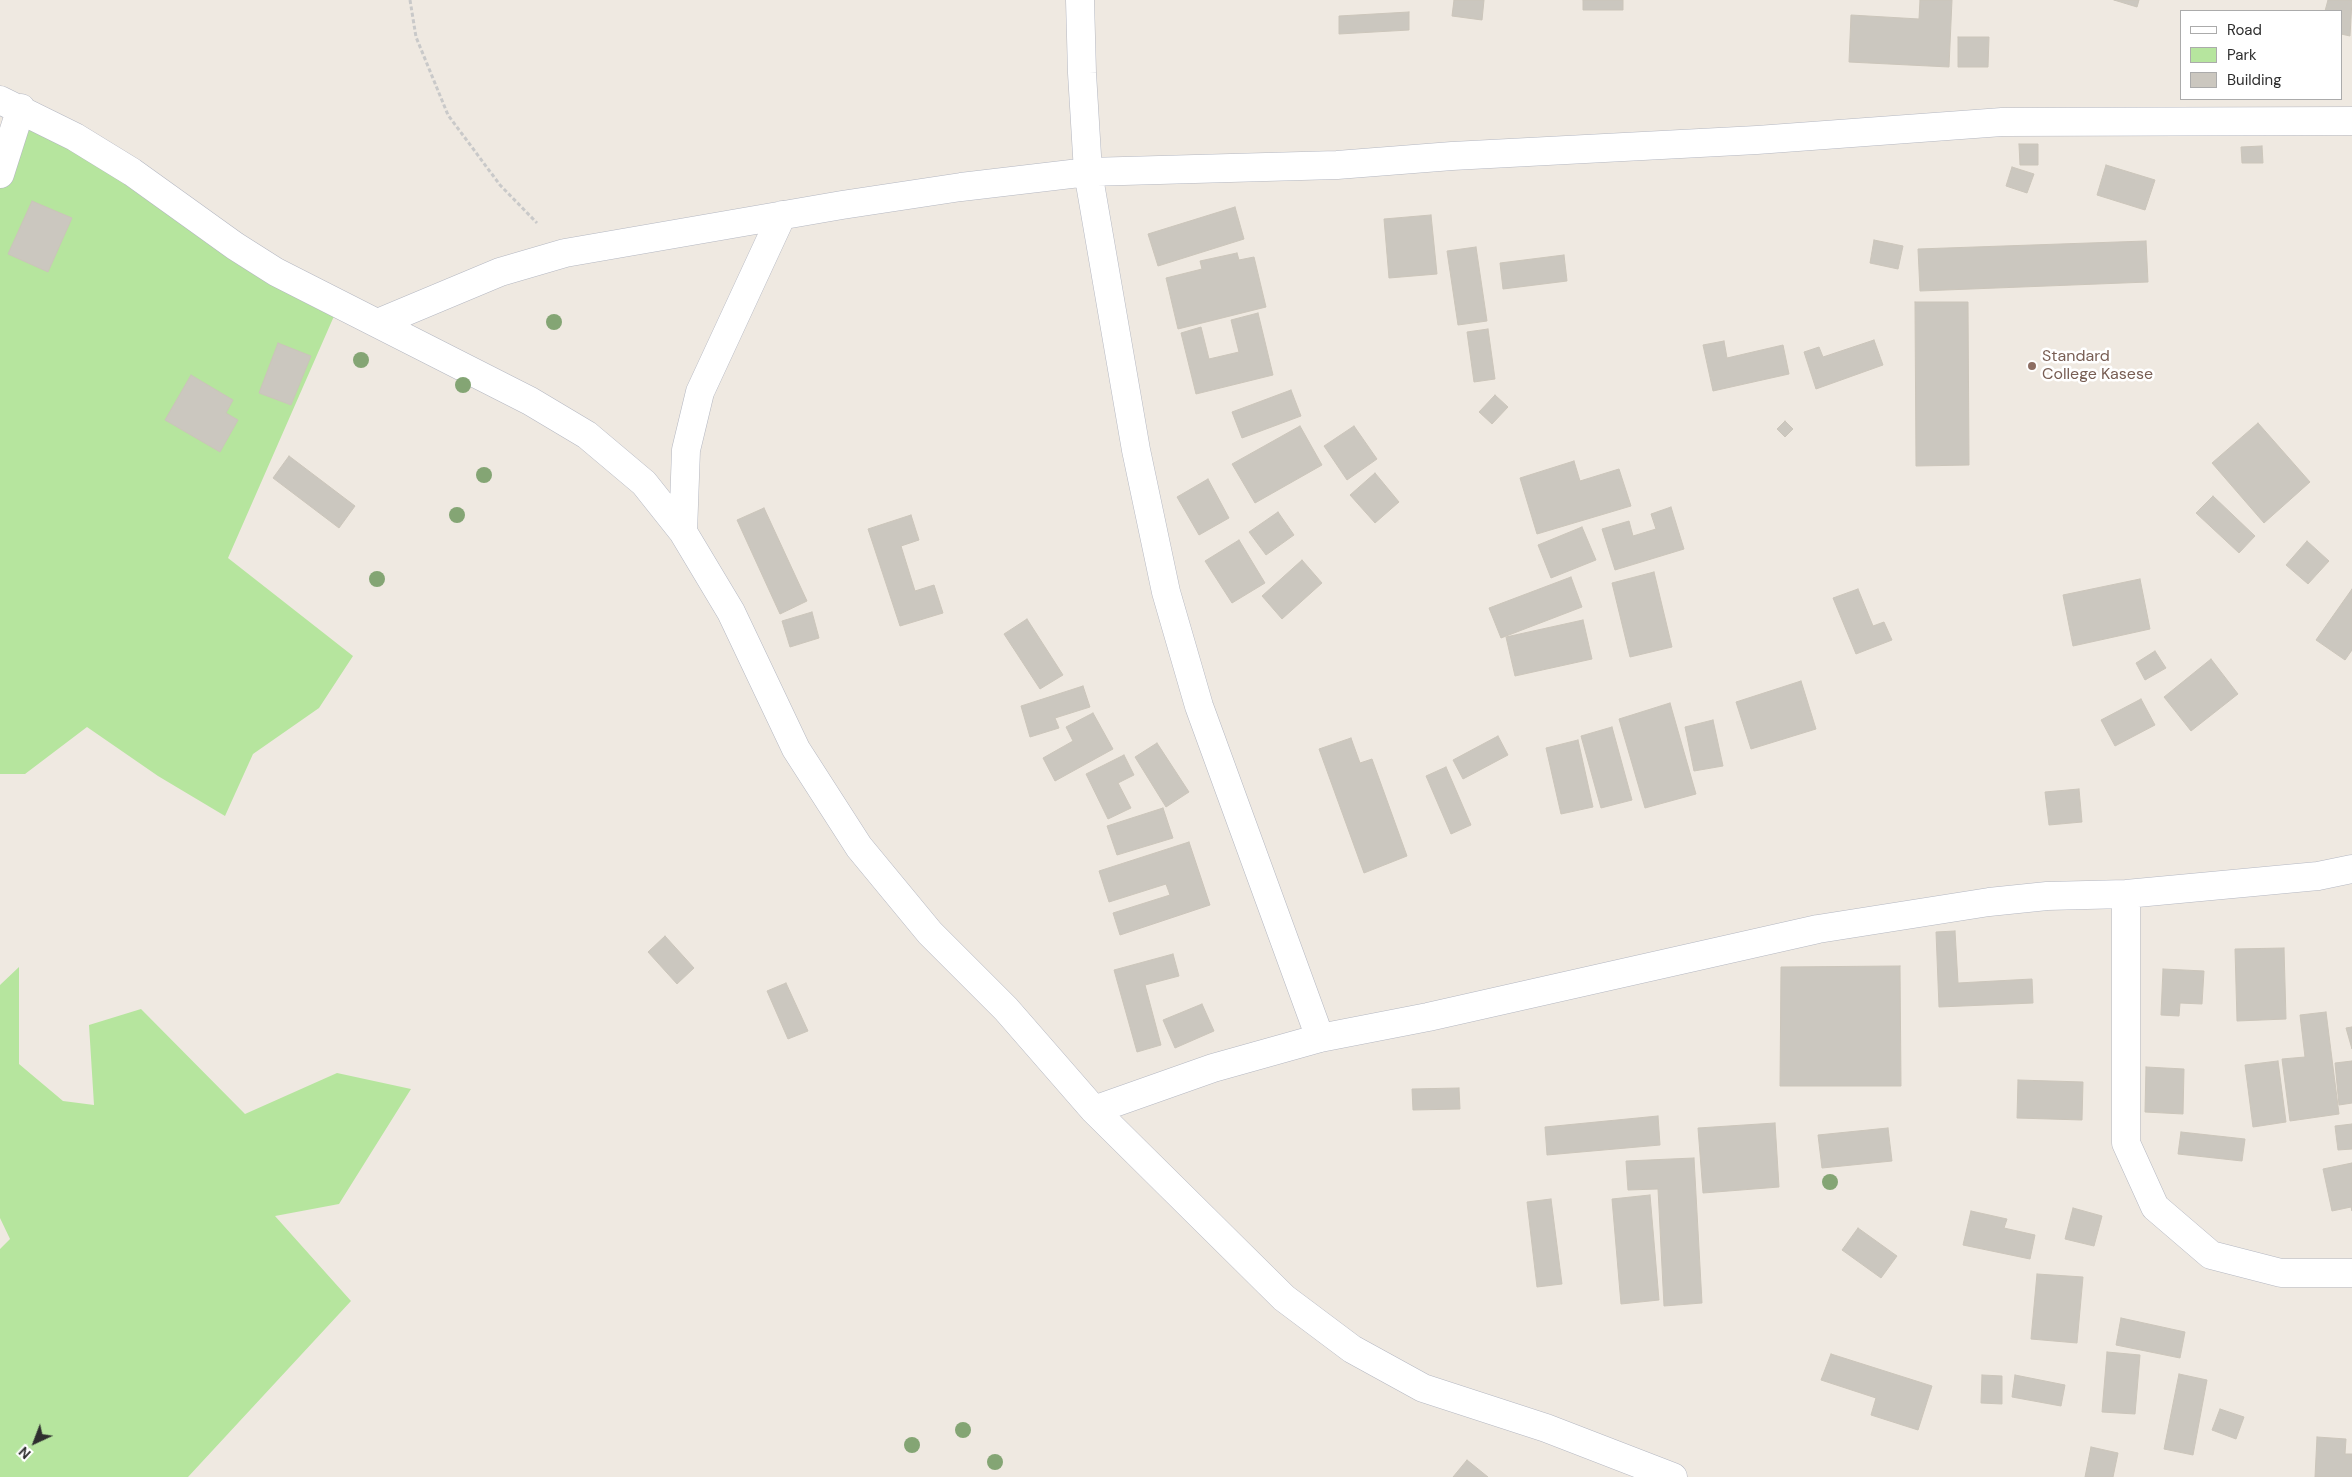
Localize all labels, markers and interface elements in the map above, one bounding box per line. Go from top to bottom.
legend [2180,10,2342,100]
text: Road [2227,20,2262,40]
text: Park [2227,45,2257,65]
text: Building [2227,70,2282,90]
place label: Standard College Kasese [2042,347,2153,385]
marker: Standard College Kasese [2026,360,2038,372]
north arrow [10,1417,60,1467]
text: N [15,1443,35,1463]

